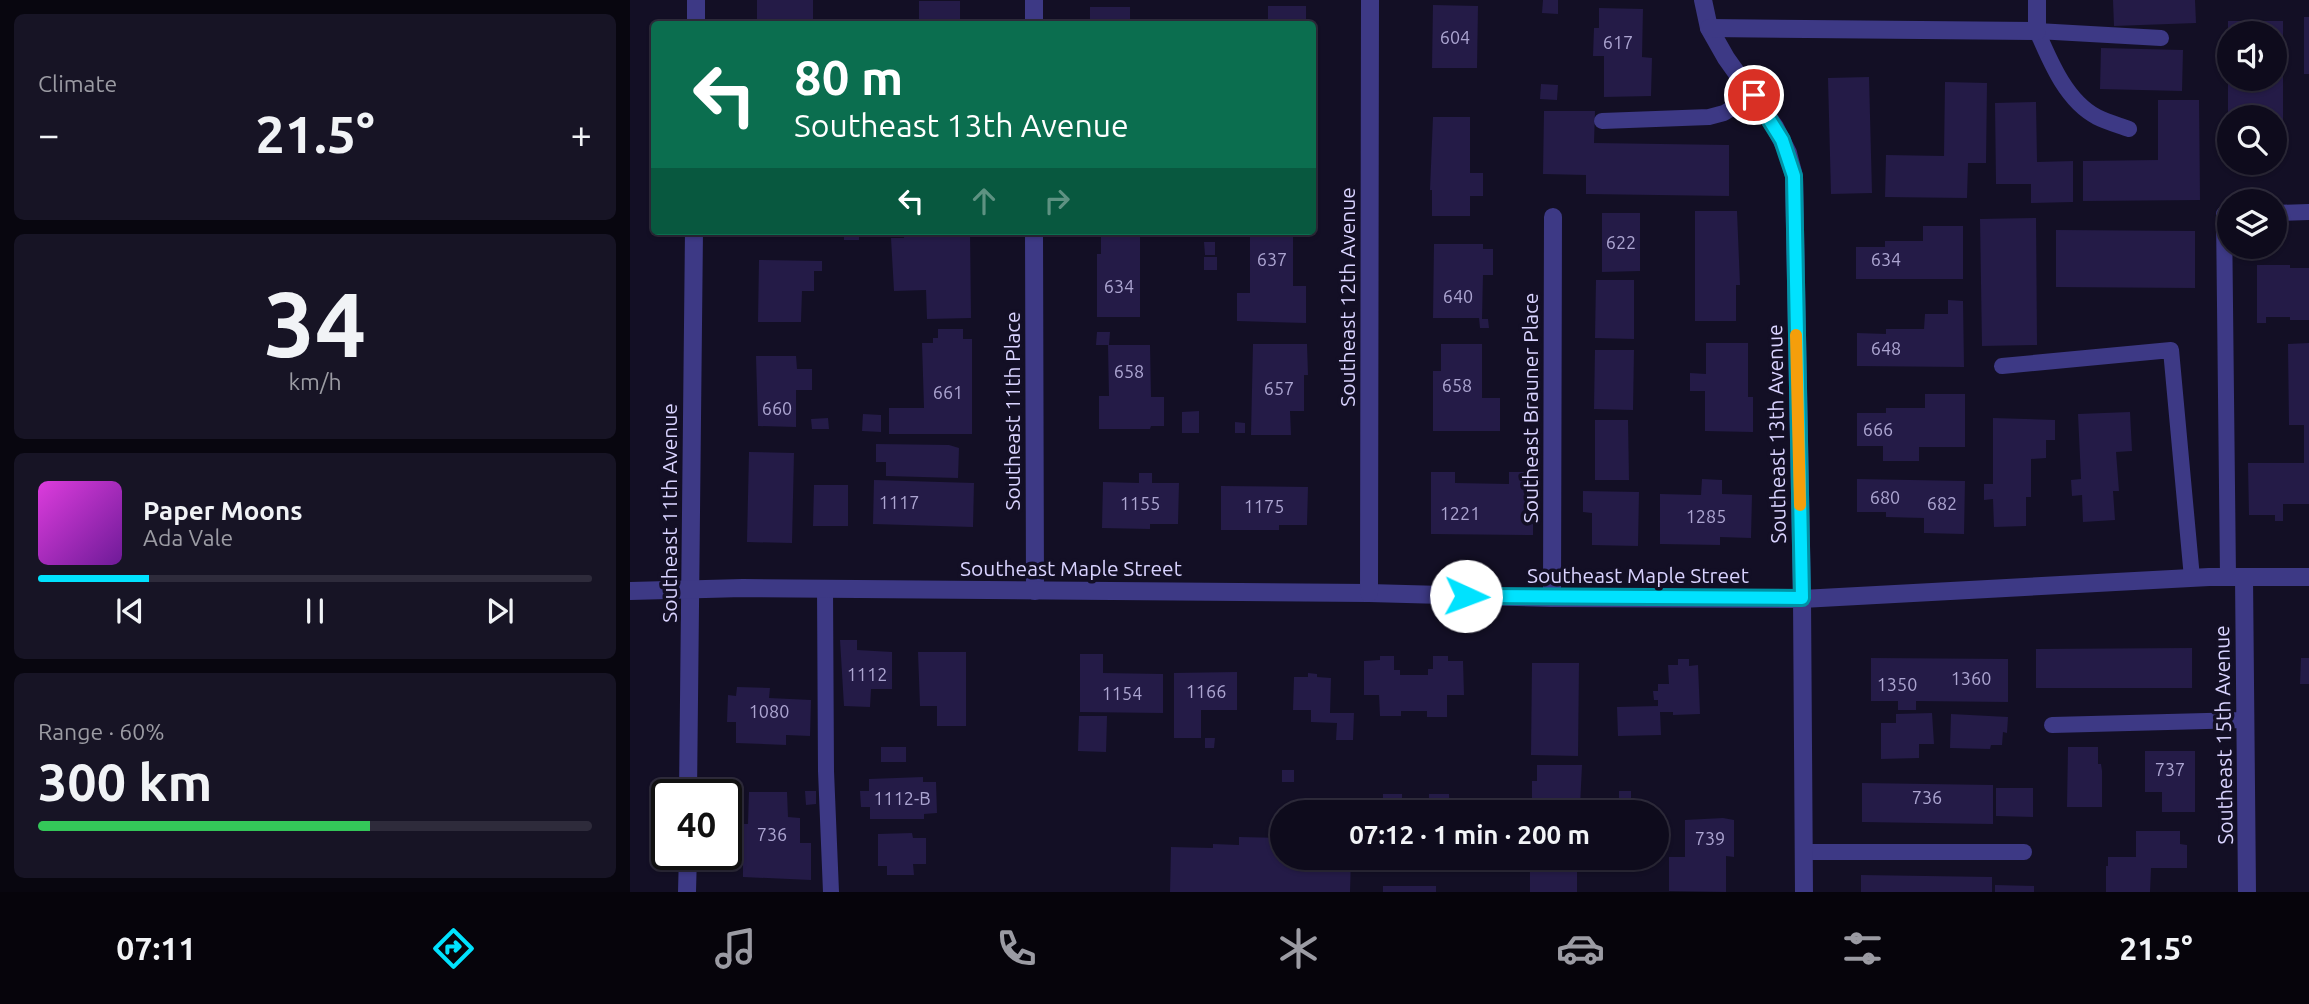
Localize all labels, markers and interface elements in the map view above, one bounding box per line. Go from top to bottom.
map controls [2217,21,2287,259]
button: sound [2217,21,2287,91]
house number: 604 [1440,27,1470,47]
house number: 617 [1603,32,1633,52]
icon: left [679,49,770,140]
text: 80 m [794,49,903,104]
pin [1724,65,1784,125]
text: Climate [38,71,117,96]
icon: arrive [1735,76,1773,114]
text: 21.5° [255,105,375,163]
button: search [2217,105,2287,175]
text: Southeast 13th Avenue [794,107,1129,143]
text: − [38,113,59,155]
text: + [571,113,592,155]
icon: left [892,182,930,220]
icon: ahead [965,182,1003,220]
icon: right [1038,182,1076,220]
street label: Southeast 12th Avenue [1335,187,1359,407]
button: layers [2217,189,2287,259]
house number: 622 [1606,232,1636,252]
house number: 637 [1257,249,1287,269]
house number: 634 [1871,249,1901,269]
text: 34 [264,272,366,374]
house number: 634 [1104,276,1134,296]
house number: 640 [1443,286,1473,306]
street label: Southeast Brauner Place [1518,293,1542,523]
street label: Southeast 11th Place [1000,311,1024,511]
street label: Southeast 13th Avenue [1762,324,1790,544]
house number: 648 [1871,338,1901,358]
house number: 658 [1114,361,1144,381]
text: km/h [288,369,342,394]
house number: 658 [1442,375,1472,395]
house number: 657 [1264,378,1294,398]
house number: 661 [933,382,963,402]
house number: 660 [762,398,792,418]
street label: Southeast 11th Avenue [657,403,681,623]
house number: 666 [1863,419,1893,439]
house number: 680 [1870,487,1900,507]
house number: 1117 [879,492,919,512]
house number: 1155 [1120,493,1160,513]
house number: 682 [1927,493,1957,513]
text: Paper Moons [143,496,302,525]
house number: 1175 [1244,496,1284,516]
house number: 1221 [1440,503,1480,523]
house number: 1285 [1686,506,1726,526]
text: Ada Vale [143,525,233,550]
street label: Southeast Maple Street [960,556,1182,580]
position arrow [1429,559,1503,633]
street label: Southeast Maple Street [1527,563,1749,587]
icon: previous [111,592,149,630]
icon: pause [296,592,334,630]
icon: next [481,592,519,630]
street label: Southeast 15th Avenue [2209,625,2237,845]
house number: 1112 [847,664,887,684]
house number: 1360 [1951,668,1991,688]
house number: 1350 [1877,674,1917,694]
house number: 1166 [1186,681,1226,701]
house number: 1154 [1102,683,1142,703]
house number: 1080 [749,701,789,721]
text: Range · 60% [38,719,165,744]
text: 300 km [38,753,212,811]
house number: 737 [2155,759,2185,779]
speed limit sign: 40 [651,779,742,870]
house number: 736 [1912,787,1942,807]
house number: 1112-B [873,788,931,808]
text: 07:12 · 1 min · 200 m [1349,820,1590,849]
house number: 736 [757,824,787,844]
house number: 739 [1695,828,1725,848]
icon: directions [429,924,478,973]
icon: music [711,924,760,973]
icon: phone [992,924,1041,973]
icon: climate [1274,924,1323,973]
icon: car [1556,924,1605,973]
icon: filters [1838,924,1887,973]
text: 07:11 [116,930,196,966]
text: 21.5° [2119,930,2193,966]

